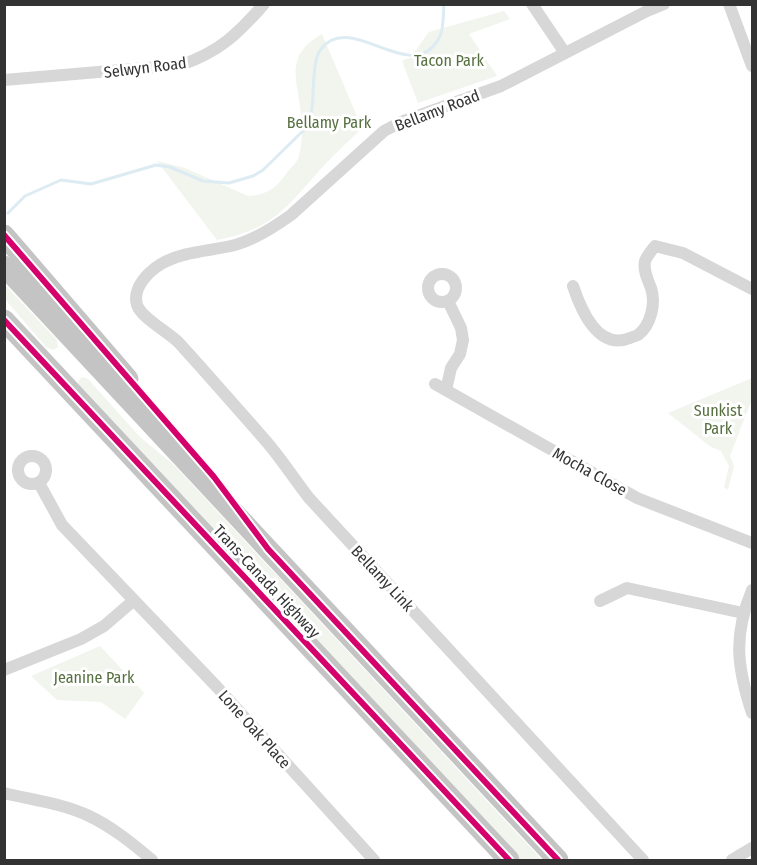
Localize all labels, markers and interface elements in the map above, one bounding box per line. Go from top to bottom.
park label: Tacon Park [414,51,485,70]
street label: Selwyn Road [103,53,187,82]
street label: Bellamy Road [392,86,482,135]
park label: Bellamy Park [287,113,372,132]
park label: Sunkist Park [694,401,743,438]
street label: Mocha Close [549,443,630,500]
street label: Trans-Canada Highway [209,521,325,643]
street label: Bellamy Link [347,542,418,616]
park label: Jeanine Park [54,668,135,687]
street label: Lone Oak Place [214,686,295,772]

